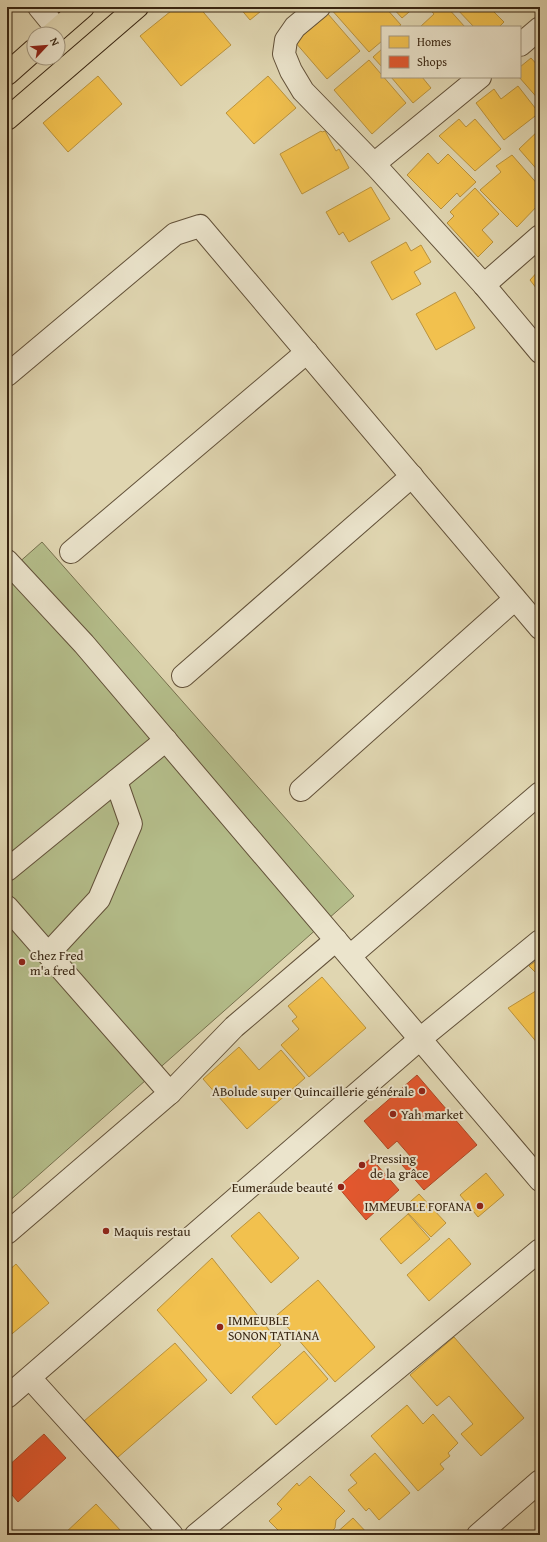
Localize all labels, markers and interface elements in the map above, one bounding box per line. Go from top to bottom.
north arrow [26,26,66,66]
legend [381,26,521,78]
text: Homes [417,33,452,50]
text: N [46,35,64,49]
text: Shops [417,53,447,70]
place label: Chez Fred m'a fred [30,946,84,980]
marker: Chez Fred m'a fred [17,957,27,967]
place label: ABolude super Quincaillerie générale [212,1082,414,1101]
marker: ABolude super Quincaillerie générale [417,1086,427,1096]
place label: Yah market [401,1105,464,1124]
marker: Yah market [388,1109,398,1119]
place label: Pressing de la grâce [370,1149,428,1183]
marker: Pressing de la grâce [357,1160,367,1170]
place label: Eumeraude beauté [232,1178,333,1197]
marker: Eumeraude beauté [336,1182,346,1192]
place label: IMMEUBLE FOFANA [365,1197,472,1216]
marker: IMMEUBLE FOFANA [475,1201,485,1211]
place label: Maquis restau [114,1222,191,1241]
marker: Maquis restau [101,1226,111,1236]
place label: IMMEUBLE SONON TATIANA [228,1311,319,1345]
marker: IMMEUBLE SONON TATIANA [215,1322,225,1332]

